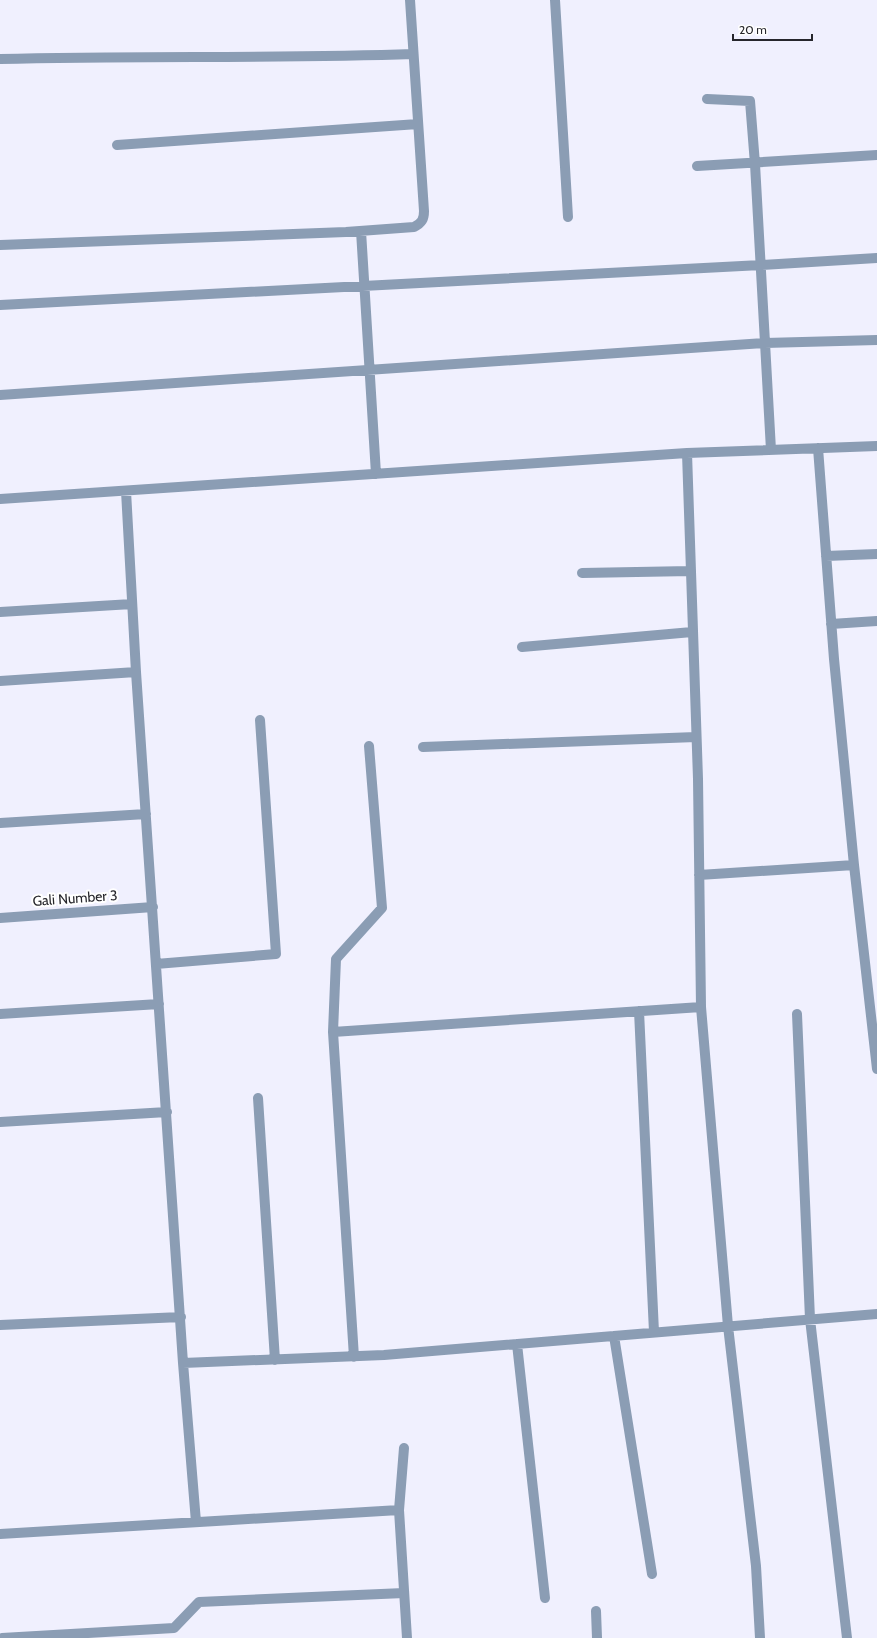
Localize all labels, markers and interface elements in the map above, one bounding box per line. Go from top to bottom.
scale bar [733,16,812,42]
text: 20 m [739,22,767,37]
street label: Gali Number 3 [32,886,118,910]

